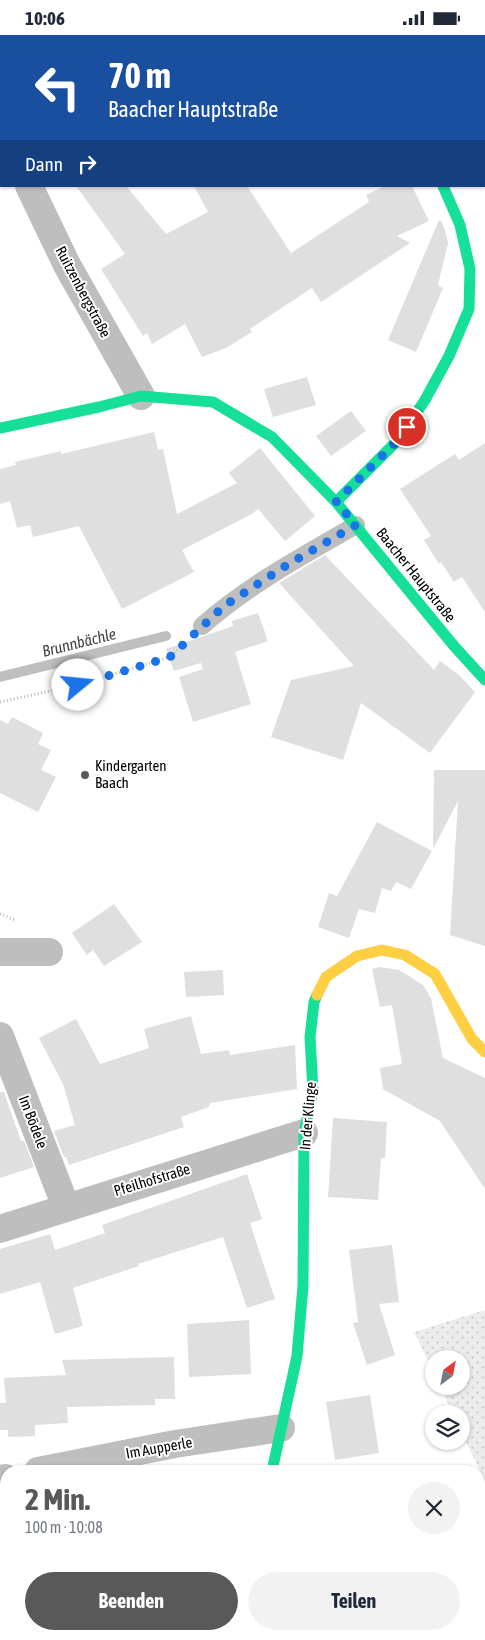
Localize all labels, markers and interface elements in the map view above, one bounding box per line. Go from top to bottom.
text: 10:06 [25,7,65,29]
icon: left [25,55,90,120]
text: 70 m [108,55,171,95]
text: Baacher Hauptstraße [108,96,278,122]
icon: right [73,150,101,178]
text: Dann [25,153,63,175]
street label: Ruitzenbergstraße [52,243,115,340]
pin [386,406,428,448]
icon: arrive [393,413,421,441]
street label: Baacher Hauptstraße [373,524,460,625]
water label: Brunnbächle [40,624,118,660]
position arrow [51,658,103,710]
place label: Kindergarten Baach [95,757,167,791]
marker: Kindergarten Baach [79,769,91,781]
street label: In der Klinge [296,1081,319,1151]
street label: Im Bödele [16,1093,51,1151]
street label: Pfeilhofstraße [112,1160,192,1199]
north arrow [425,1350,470,1395]
map controls [425,1350,470,1450]
button: layers [425,1405,470,1450]
street label: Im Aupperle [124,1433,194,1462]
text: 2 Min. [25,1482,90,1516]
button: close [408,1482,460,1534]
text: 100 m · 10:08 [25,1518,103,1536]
button: Beenden [25,1572,238,1630]
button: Teilen [248,1572,460,1630]

